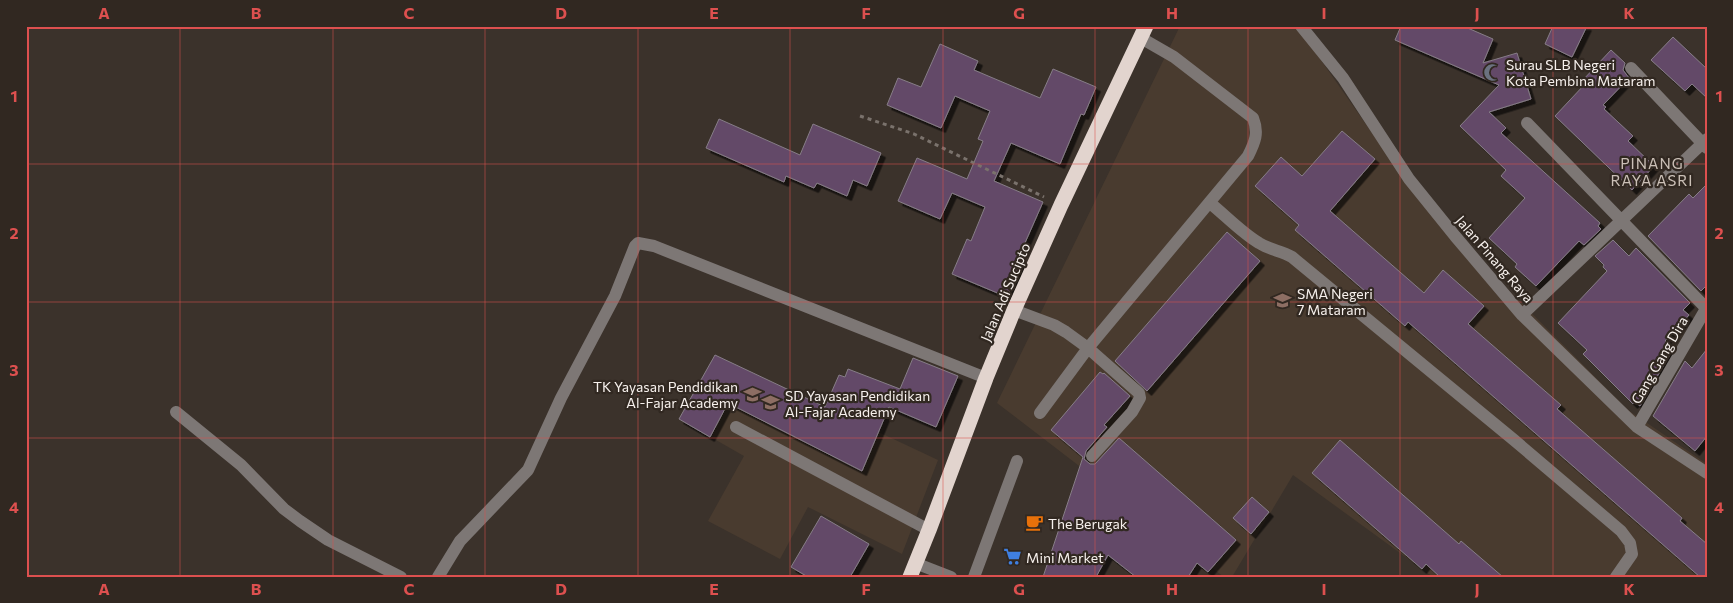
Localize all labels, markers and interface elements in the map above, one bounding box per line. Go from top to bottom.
text: A [98,3,110,22]
text: B [251,3,262,22]
text: C [404,3,415,22]
text: D [555,3,567,22]
text: E [709,3,719,22]
text: F [861,3,871,22]
text: G [1013,3,1025,22]
text: H [1166,3,1178,22]
text: I [1321,3,1327,22]
text: J [1474,3,1480,22]
text: K [1623,3,1635,22]
place label: Surau SLB Negeri Kota Pembina Mataram [1506,56,1656,89]
mosque icon: Surau SLB Negeri Kota Pembina Mataram [1482,62,1502,82]
text: 1 [10,86,18,105]
text: 1 [1715,86,1723,105]
district label: PINANG RAYA ASRI [1610,154,1694,189]
street label: Jalan Pinang Raya [1453,212,1537,306]
text: 2 [9,223,19,242]
text: 2 [1714,223,1724,242]
street label: Jalan Adi Sucipto [977,240,1033,344]
place label: SMA Negeri 7 Mataram [1297,285,1373,318]
school or university icon: SMA Negeri 7 Mataram [1273,291,1293,311]
street label: Gang Gang Dira [1627,313,1691,407]
text: 3 [9,360,19,379]
text: 3 [1714,360,1724,379]
place label: TK Yayasan Pendidikan Al-Fajar Academy [593,378,738,411]
school or university icon: TK Yayasan Pendidikan Al-Fajar Academy [742,384,762,404]
place label: SD Yayasan Pendidikan Al-Fajar Academy [785,387,930,420]
school or university icon: SD Yayasan Pendidikan Al-Fajar Academy [761,393,781,413]
text: 4 [9,497,19,516]
text: 4 [1714,497,1724,516]
cafe icon: The Berugak [1024,513,1044,533]
place label: The Berugak [1048,515,1128,532]
supermarket icon: Mini Market [1002,547,1022,567]
place label: Mini Market [1026,549,1104,566]
text: A [98,579,110,598]
text: B [251,579,262,598]
text: C [404,579,415,598]
text: D [555,579,567,598]
text: E [709,579,719,598]
text: F [861,579,871,598]
text: G [1013,579,1025,598]
text: H [1166,579,1178,598]
text: I [1321,579,1327,598]
text: J [1474,579,1480,598]
text: K [1623,579,1635,598]

